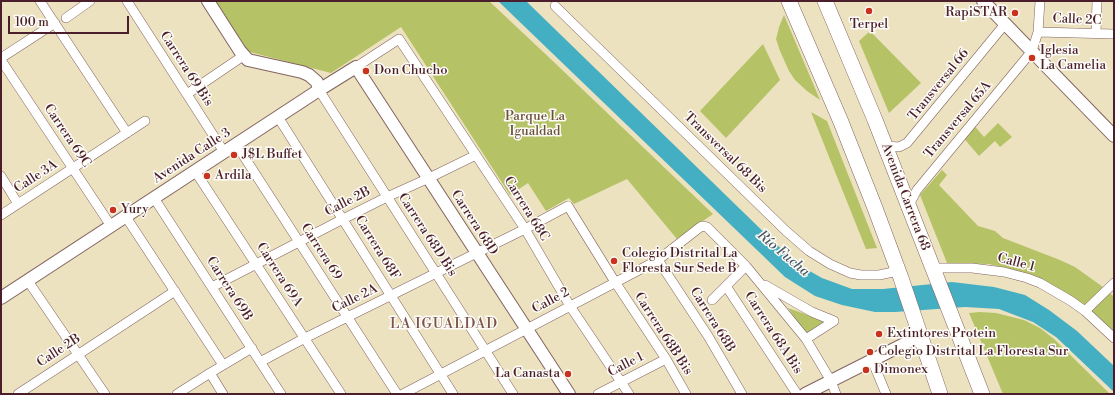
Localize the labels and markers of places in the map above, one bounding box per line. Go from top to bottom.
place label: RapiSTAR [945,5,1007,21]
marker: Terpel [864,6,874,16]
marker: RapiSTAR [1010,8,1020,18]
place label: Terpel [850,17,888,33]
place label: Iglesia La Camelia [1040,43,1106,74]
marker: Iglesia La Camelia [1027,53,1037,63]
place label: Don Chucho [374,63,447,79]
marker: Don Chucho [361,66,371,76]
place label: J$L Buffet [242,147,302,163]
marker: J$L Buffet [229,150,239,160]
place label: Ardila [215,168,252,184]
marker: Ardila [202,171,212,181]
place label: Yury [121,202,149,218]
marker: Yury [108,205,118,215]
place label: Colegio Distrital La Floresta Sur Sede B [622,246,738,277]
marker: Colegio Distrital La Floresta Sur Sede B [609,256,619,266]
place label: Extintores Protein [887,326,996,342]
marker: Extintores Protein [874,329,884,339]
place label: Colegio Distrital La Floresta Sur [878,344,1068,360]
marker: Colegio Distrital La Floresta Sur [865,347,875,357]
place label: Dimonex [874,362,928,378]
marker: Dimonex [861,365,871,375]
place label: La Canasta [495,366,560,382]
marker: La Canasta [563,369,573,379]

